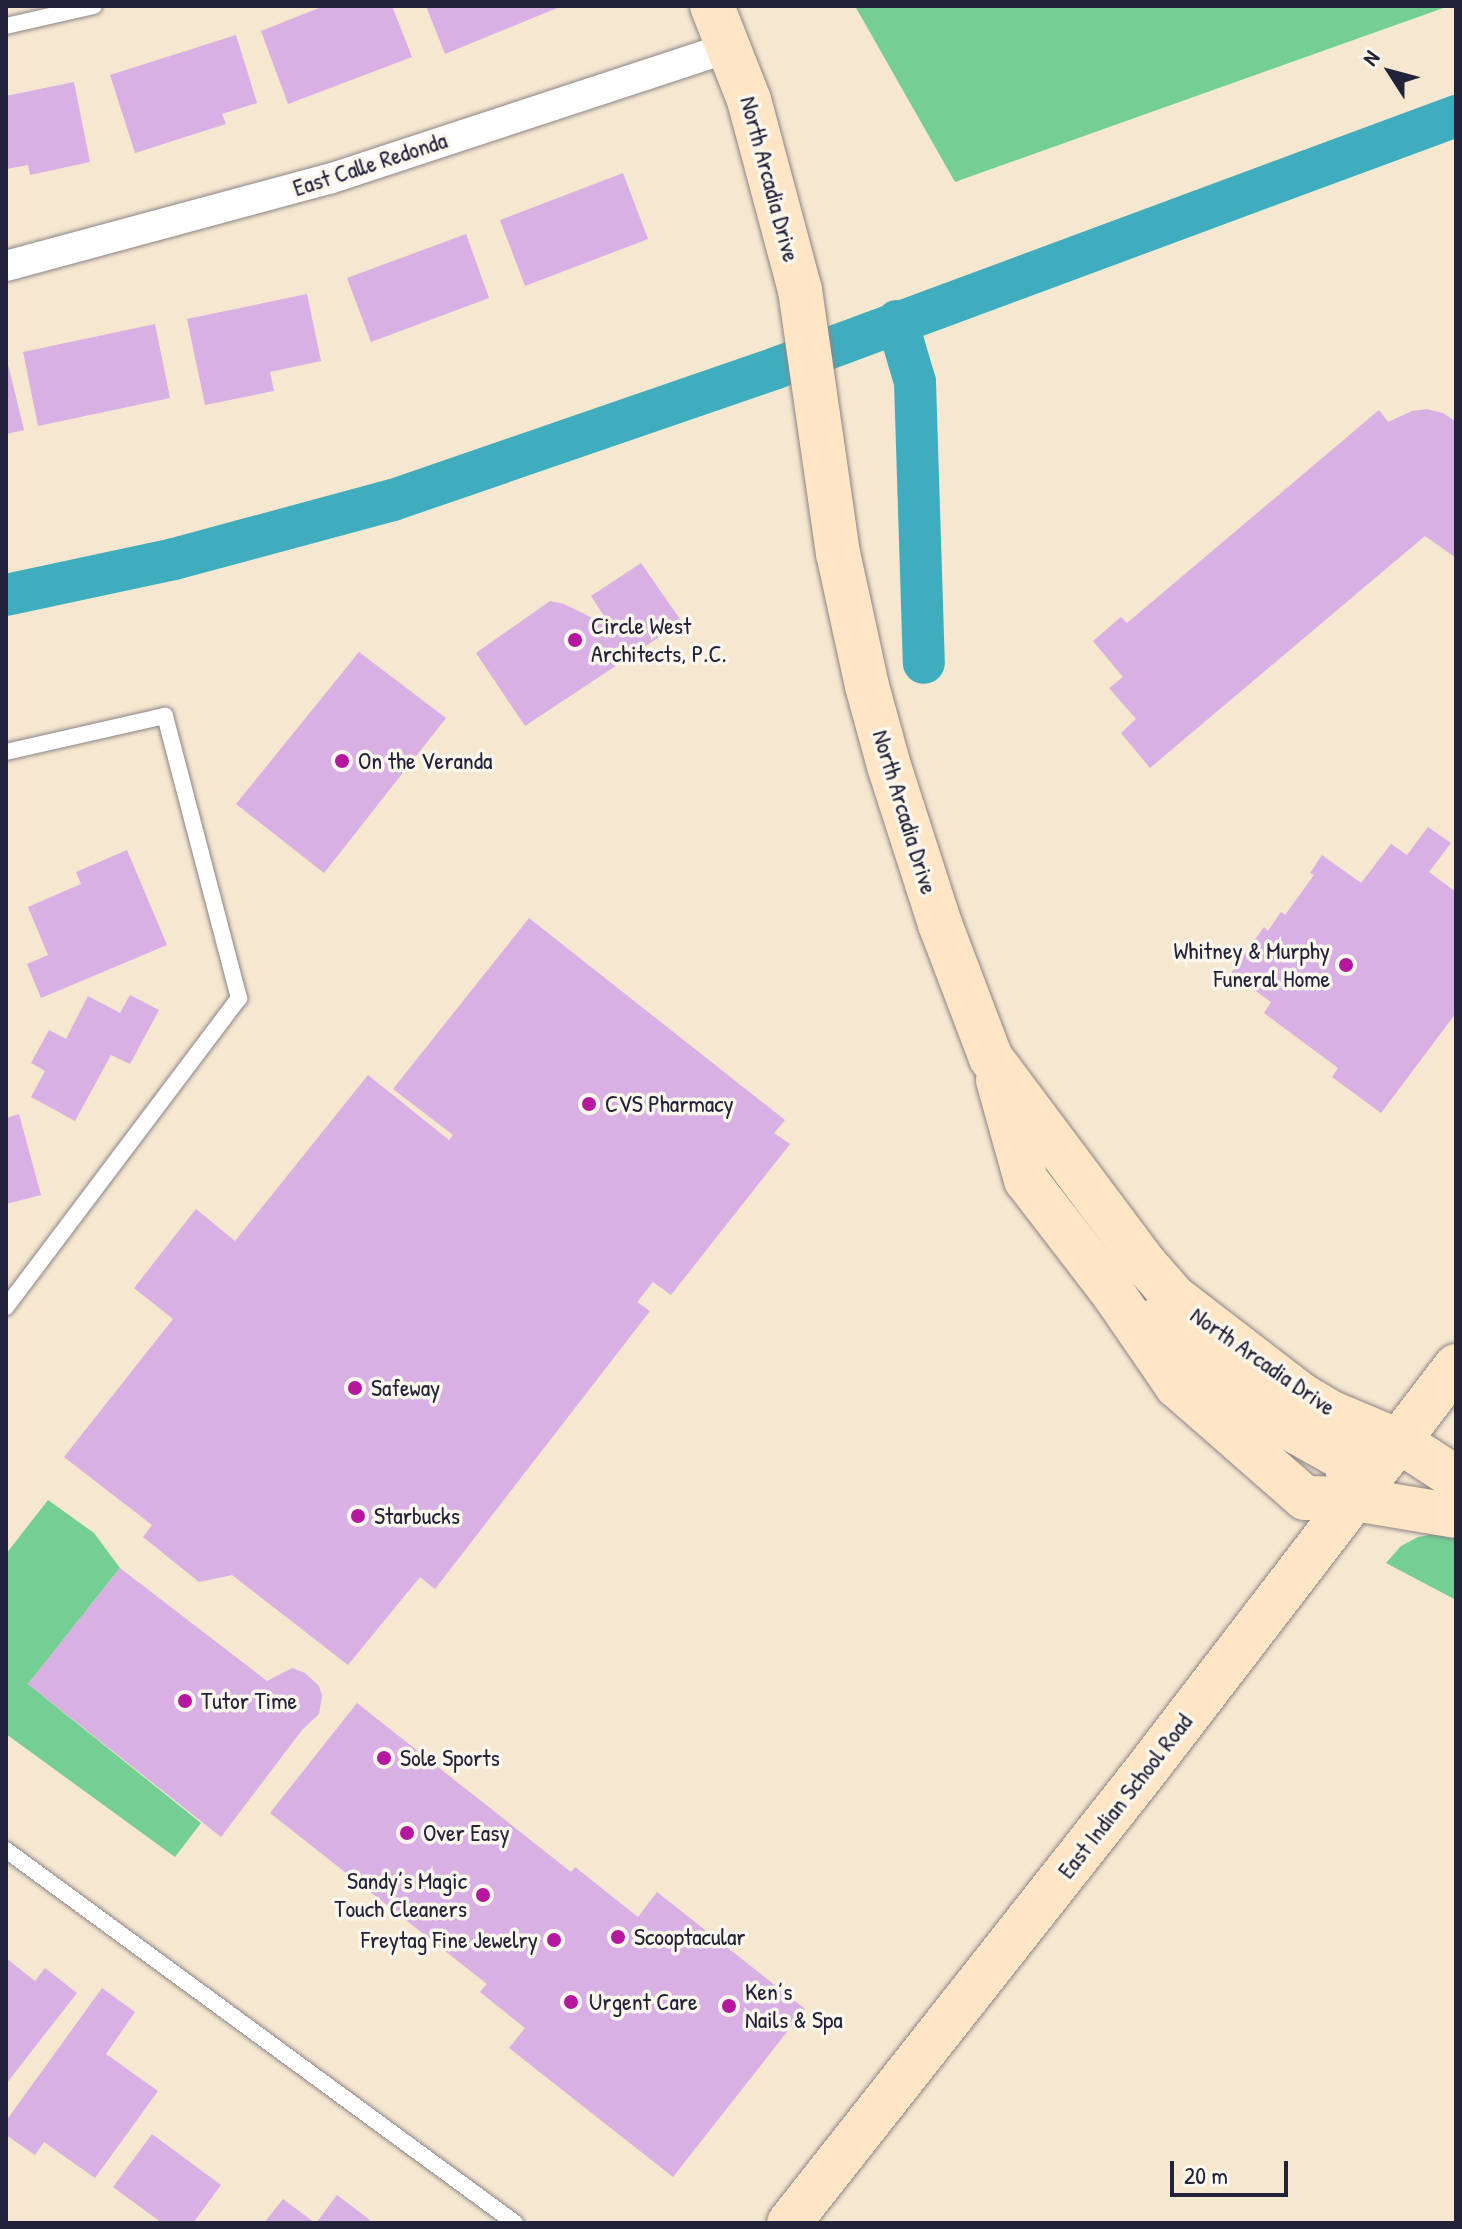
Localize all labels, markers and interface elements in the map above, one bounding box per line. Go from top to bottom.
north arrow [1350,32,1430,112]
text: N [1355,44,1386,71]
street label: North Arcadia Drive [734,93,806,265]
street label: East Calle Redonda [289,126,451,202]
place label: Circle West Architects, P.C. [591,612,727,668]
marker: Circle West Architects, P.C. [566,631,584,649]
street label: North Arcadia Drive [866,726,944,898]
place label: On the Veranda [358,747,492,775]
marker: On the Veranda [333,752,351,770]
place label: Whitney & Murphy Funeral Home [1174,937,1330,993]
marker: Whitney & Murphy Funeral Home [1337,956,1355,974]
place label: CVS Pharmacy [605,1090,734,1118]
marker: CVS Pharmacy [580,1095,598,1113]
street label: North Arcadia Drive [1185,1300,1341,1422]
place label: Safeway [371,1374,440,1402]
marker: Safeway [346,1379,364,1397]
place label: Starbucks [374,1502,460,1530]
marker: Starbucks [349,1507,367,1525]
place label: Tutor Time [201,1687,297,1715]
marker: Tutor Time [176,1692,194,1710]
street label: East Indian School Road [1052,1708,1198,1884]
place label: Sole Sports [400,1744,500,1772]
marker: Sole Sports [375,1749,393,1767]
place label: Over Easy [423,1819,510,1847]
marker: Over Easy [398,1824,416,1842]
place label: Sandy’s Magic Touch Cleaners [334,1867,467,1923]
marker: Sandy’s Magic Touch Cleaners [474,1886,492,1904]
place label: Scooptacular [634,1923,746,1951]
place label: Freytag Fine Jewelry [361,1926,538,1954]
marker: Scooptacular [609,1928,627,1946]
marker: Freytag Fine Jewelry [545,1931,563,1949]
place label: Ken’s Nails & Spa [745,1978,843,2034]
place label: Urgent Care [589,1988,698,2016]
marker: Urgent Care [560,1991,582,2013]
marker: Ken’s Nails & Spa [720,1997,738,2015]
scale bar [1174,2145,1292,2195]
text: 20 m [1184,2159,1228,2191]

